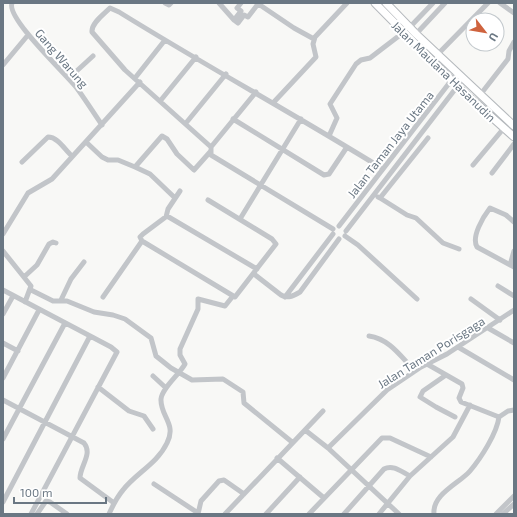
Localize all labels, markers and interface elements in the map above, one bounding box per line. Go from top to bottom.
north arrow [465,12,505,52]
street label: Jalan Maulana Hasanudin [389,18,499,124]
street label: Gang Warung [33,26,92,91]
text: U [486,31,502,44]
street label: Jalan Taman Jaya Utama [344,88,436,200]
street label: Jalan Taman Porisgaga [375,313,487,391]
scale bar [14,479,106,505]
text: 100 m [20,485,52,499]

